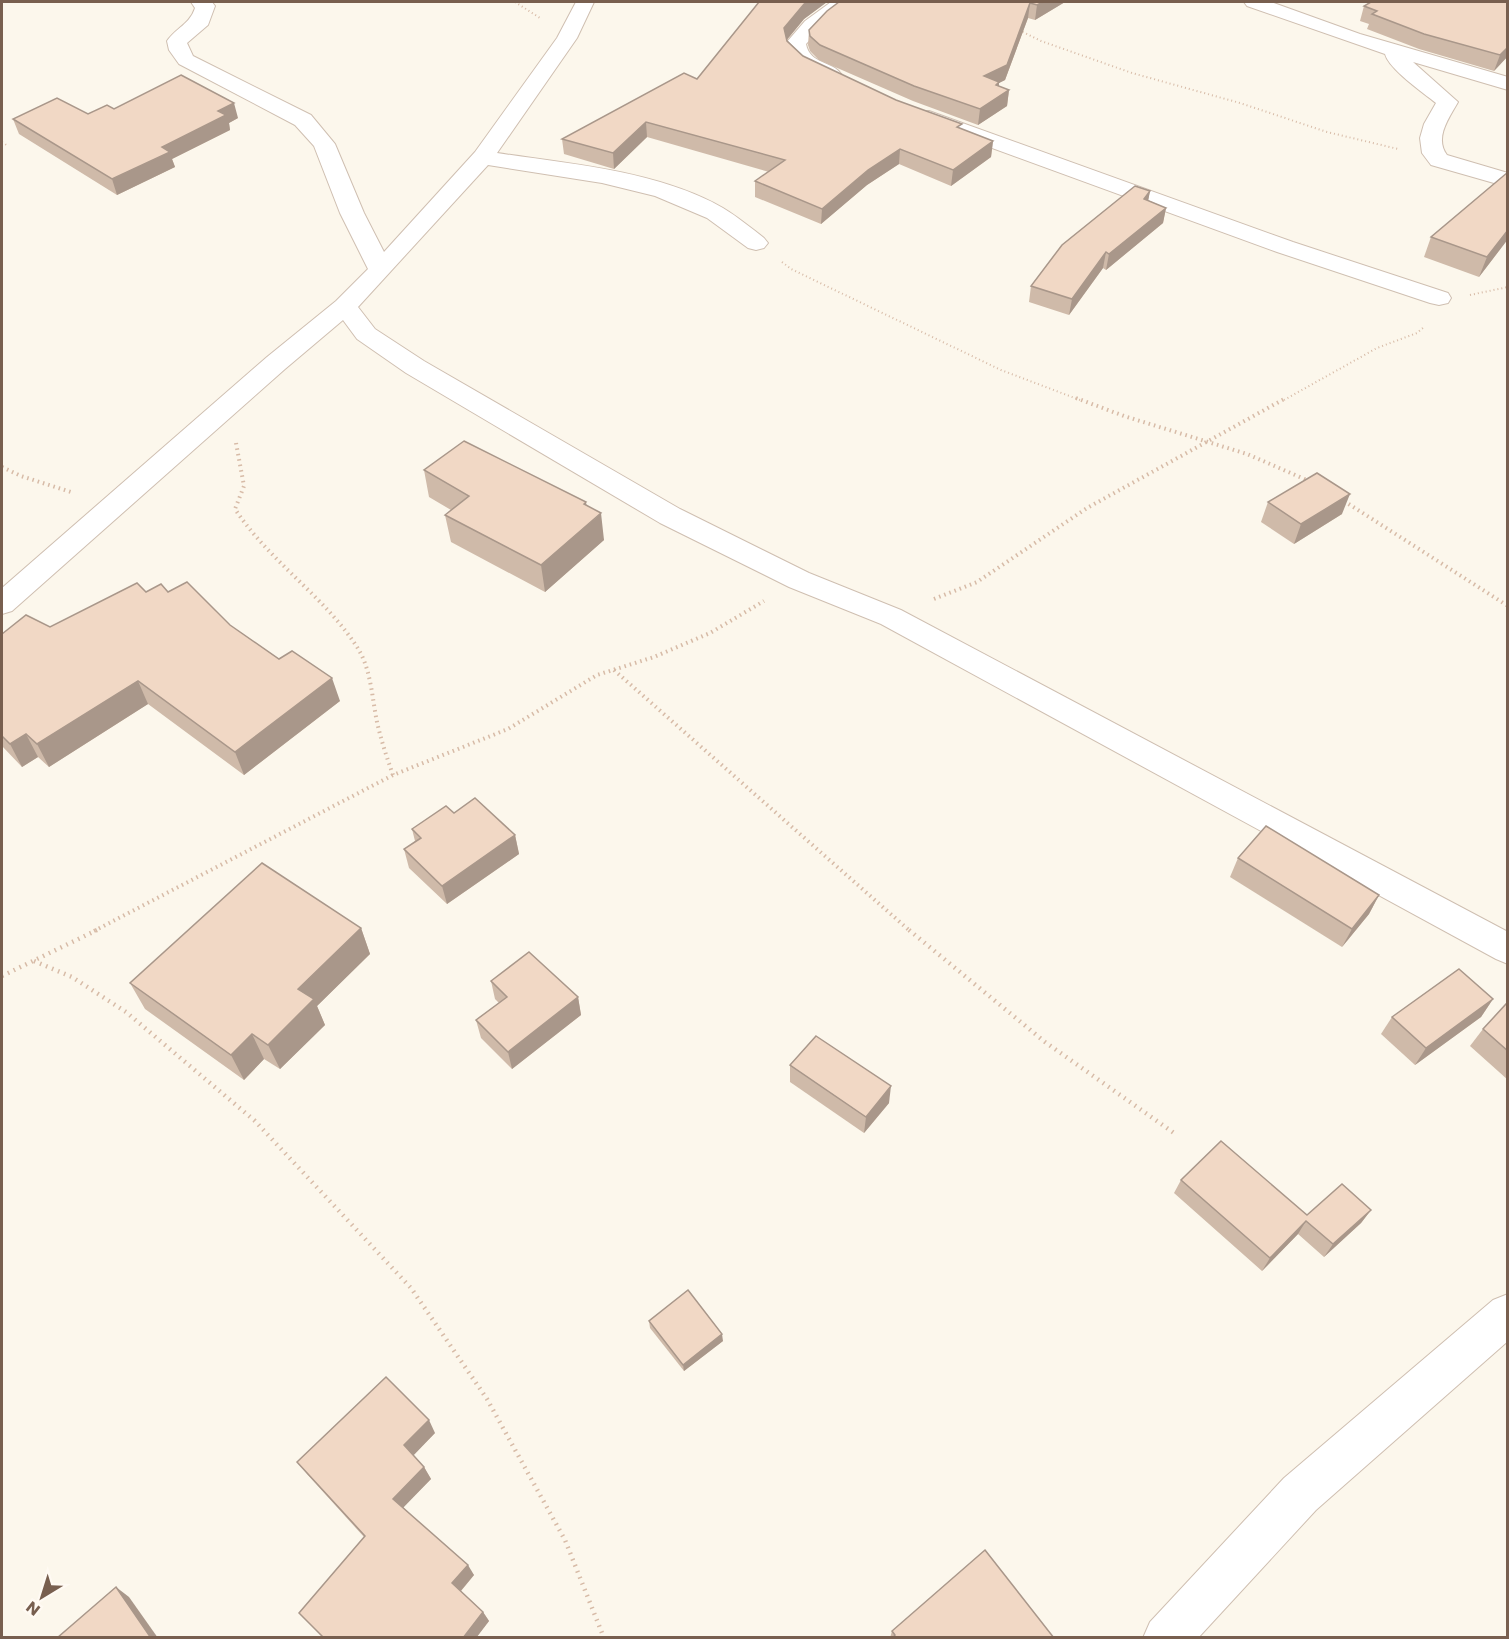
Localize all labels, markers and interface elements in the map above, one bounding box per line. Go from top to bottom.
north arrow [12,1567,72,1627]
text: N [21,1596,45,1621]

